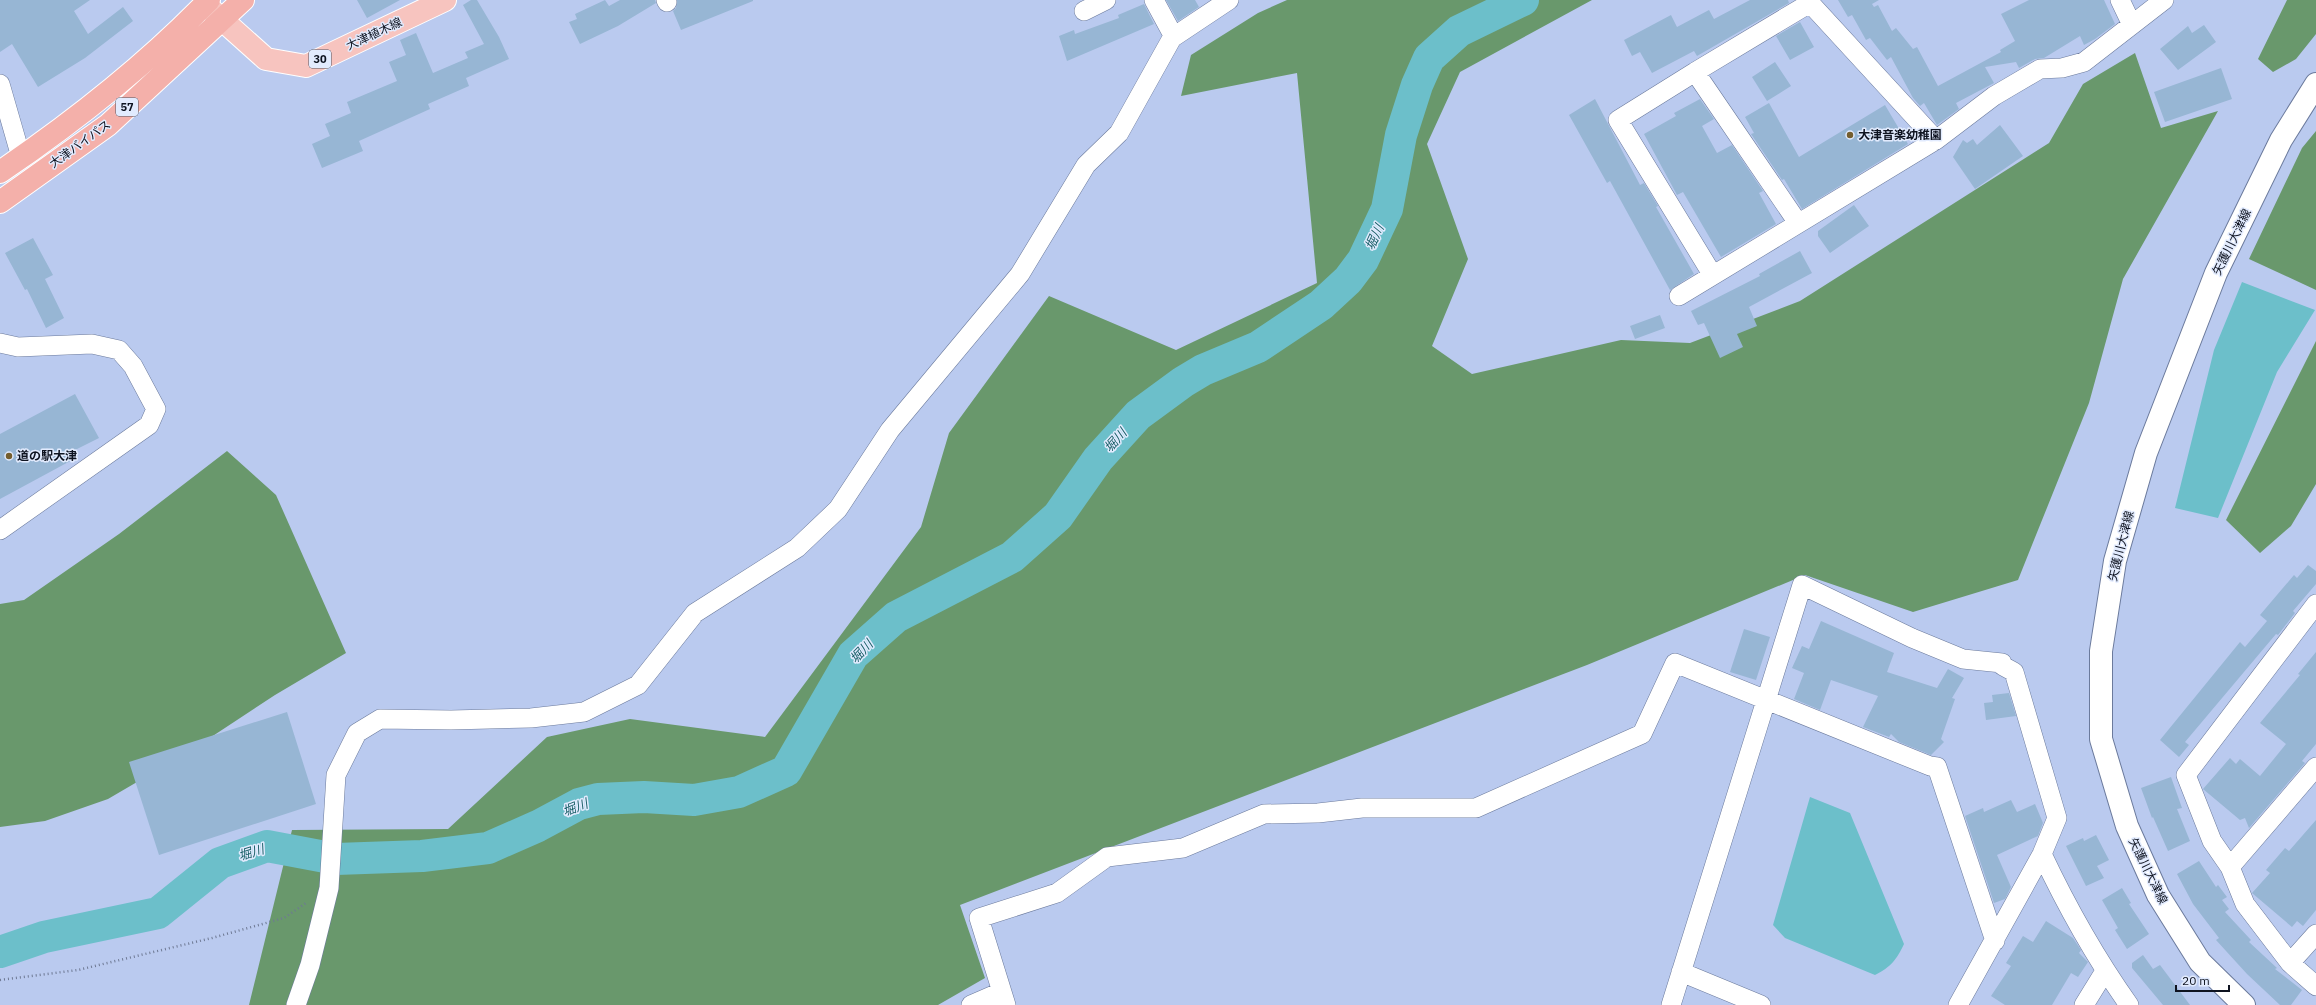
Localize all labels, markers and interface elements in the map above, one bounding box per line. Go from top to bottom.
street label: 大津植木線 [343,14,404,53]
road number: 30 [309,50,331,68]
road number: 57 [116,98,138,116]
street label: 大津バイパス [46,116,113,171]
place label: 大津音楽幼稚園 [1858,127,1942,142]
marker: 大津音楽幼稚園 [1845,130,1855,140]
street label: 矢護川大津線 [2209,206,2254,277]
water label: 堀川 [1361,220,1388,253]
water label: 堀川 [1100,424,1132,456]
place label: 道の駅大津 [17,448,77,463]
marker: 道の駅大津 [4,451,14,461]
street label: 矢護川大津線 [2105,509,2137,583]
water label: 堀川 [846,635,878,667]
water label: 堀川 [560,794,592,820]
street label: 矢護川大津線 [2126,835,2171,906]
water label: 堀川 [236,840,268,864]
scale bar [2176,967,2229,993]
text: 20 m [2182,973,2210,988]

